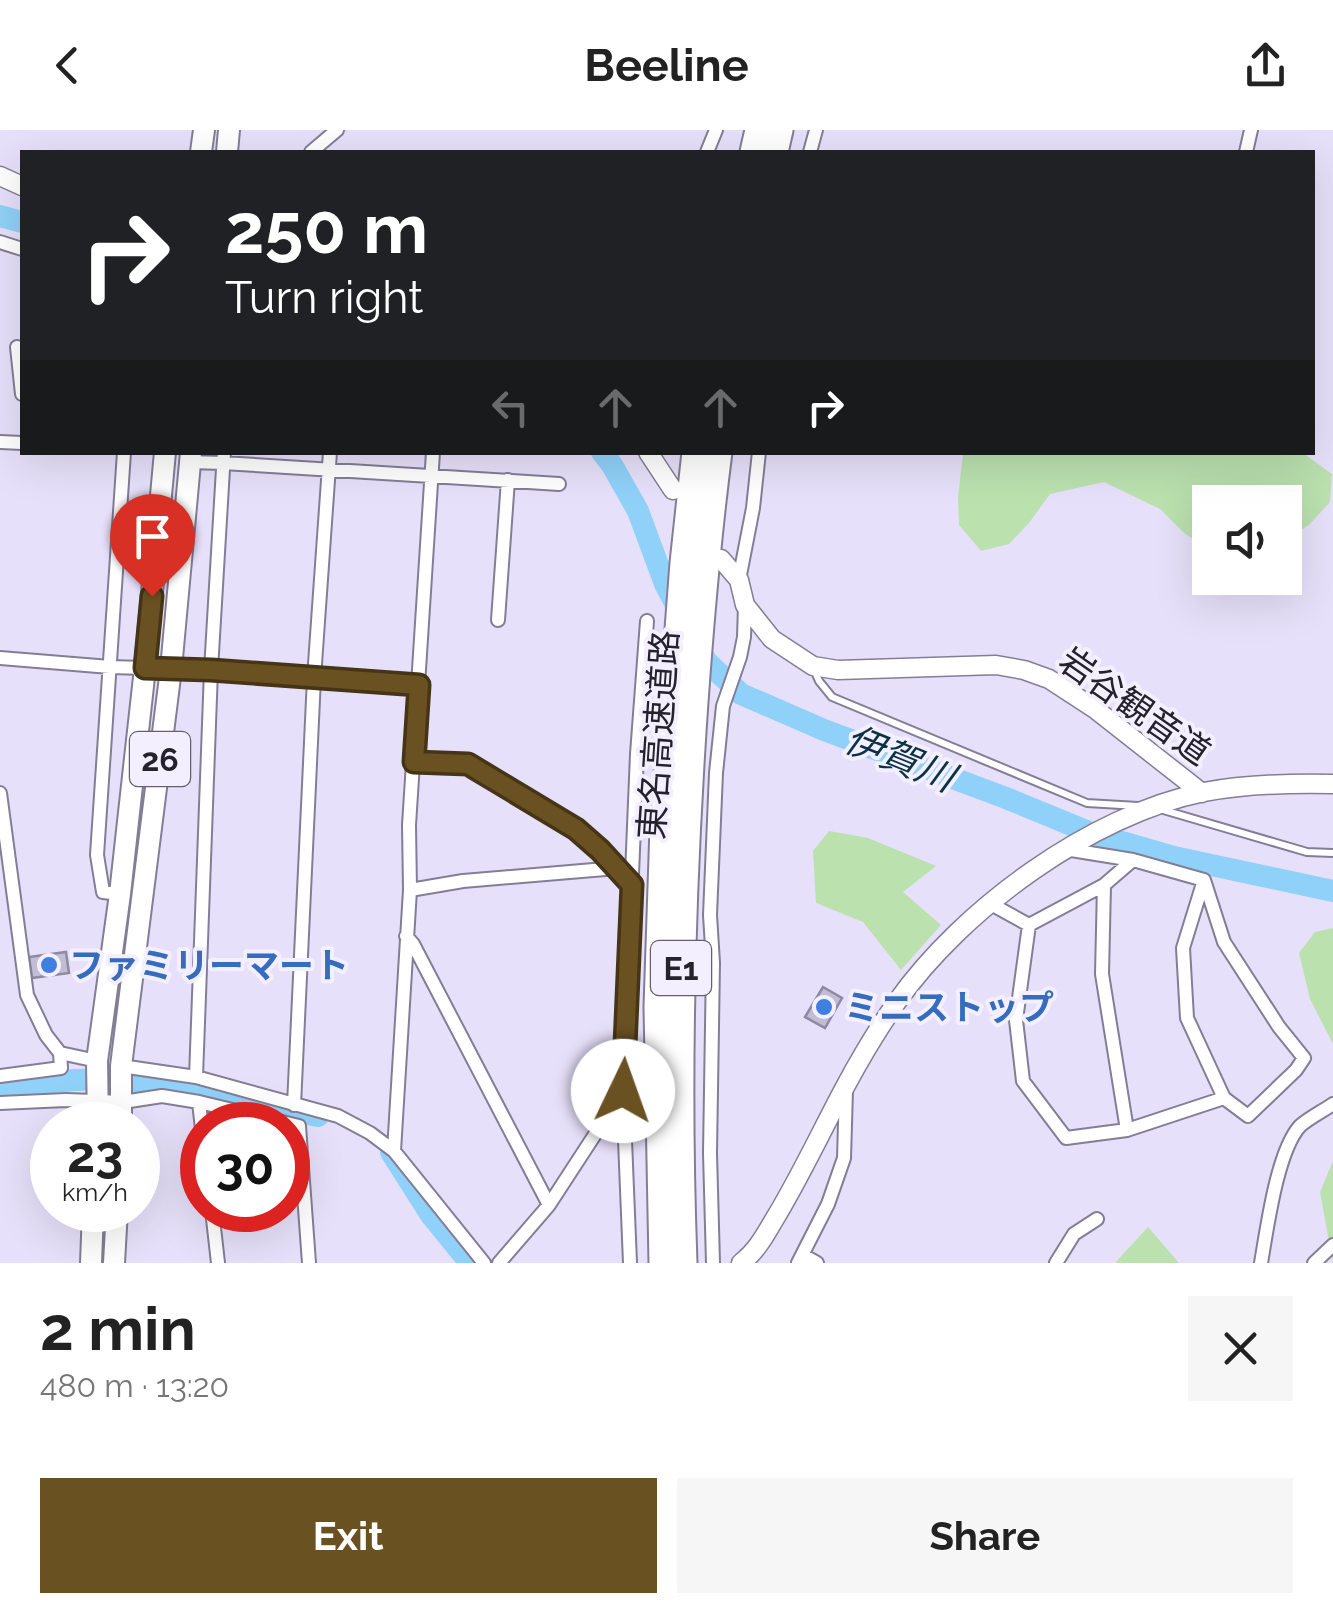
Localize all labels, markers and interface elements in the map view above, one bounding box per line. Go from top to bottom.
icon: back [40,38,95,93]
icon: share [1238,38,1293,93]
text: Beeline [584,39,749,92]
text: 250 m [225,187,428,269]
icon: right [60,190,190,320]
text: Turn right [225,271,423,324]
icon: left [483,380,538,435]
icon: ahead [588,380,643,435]
icon: ahead [693,380,748,435]
icon: right [798,380,853,435]
map controls [1192,485,1302,595]
button: sound [1192,485,1302,595]
pin [110,494,195,597]
icon: arrive [125,509,180,564]
street label: 東名高速道路 [630,629,686,841]
street label: 岩谷観音道 [1052,639,1218,773]
water label: 伊賀川 [839,716,965,802]
road number: 26 [130,732,190,786]
road number: E1 [651,941,711,995]
place label: ファミリーマート [69,945,349,986]
marker: ファミリーマート [38,954,60,976]
place label: ミニストップ [844,987,1054,1028]
marker: ミニストップ [813,996,835,1018]
position arrow [571,1039,675,1143]
speed limit sign: 30 [180,1102,310,1232]
text: 23 [67,1125,123,1184]
text: km/h [62,1177,128,1207]
text: 2 min [40,1294,196,1364]
button: close [1188,1296,1293,1401]
text: 480 m · 13:20 [40,1367,229,1404]
button: Exit [40,1478,657,1593]
button: Share [677,1478,1293,1593]

